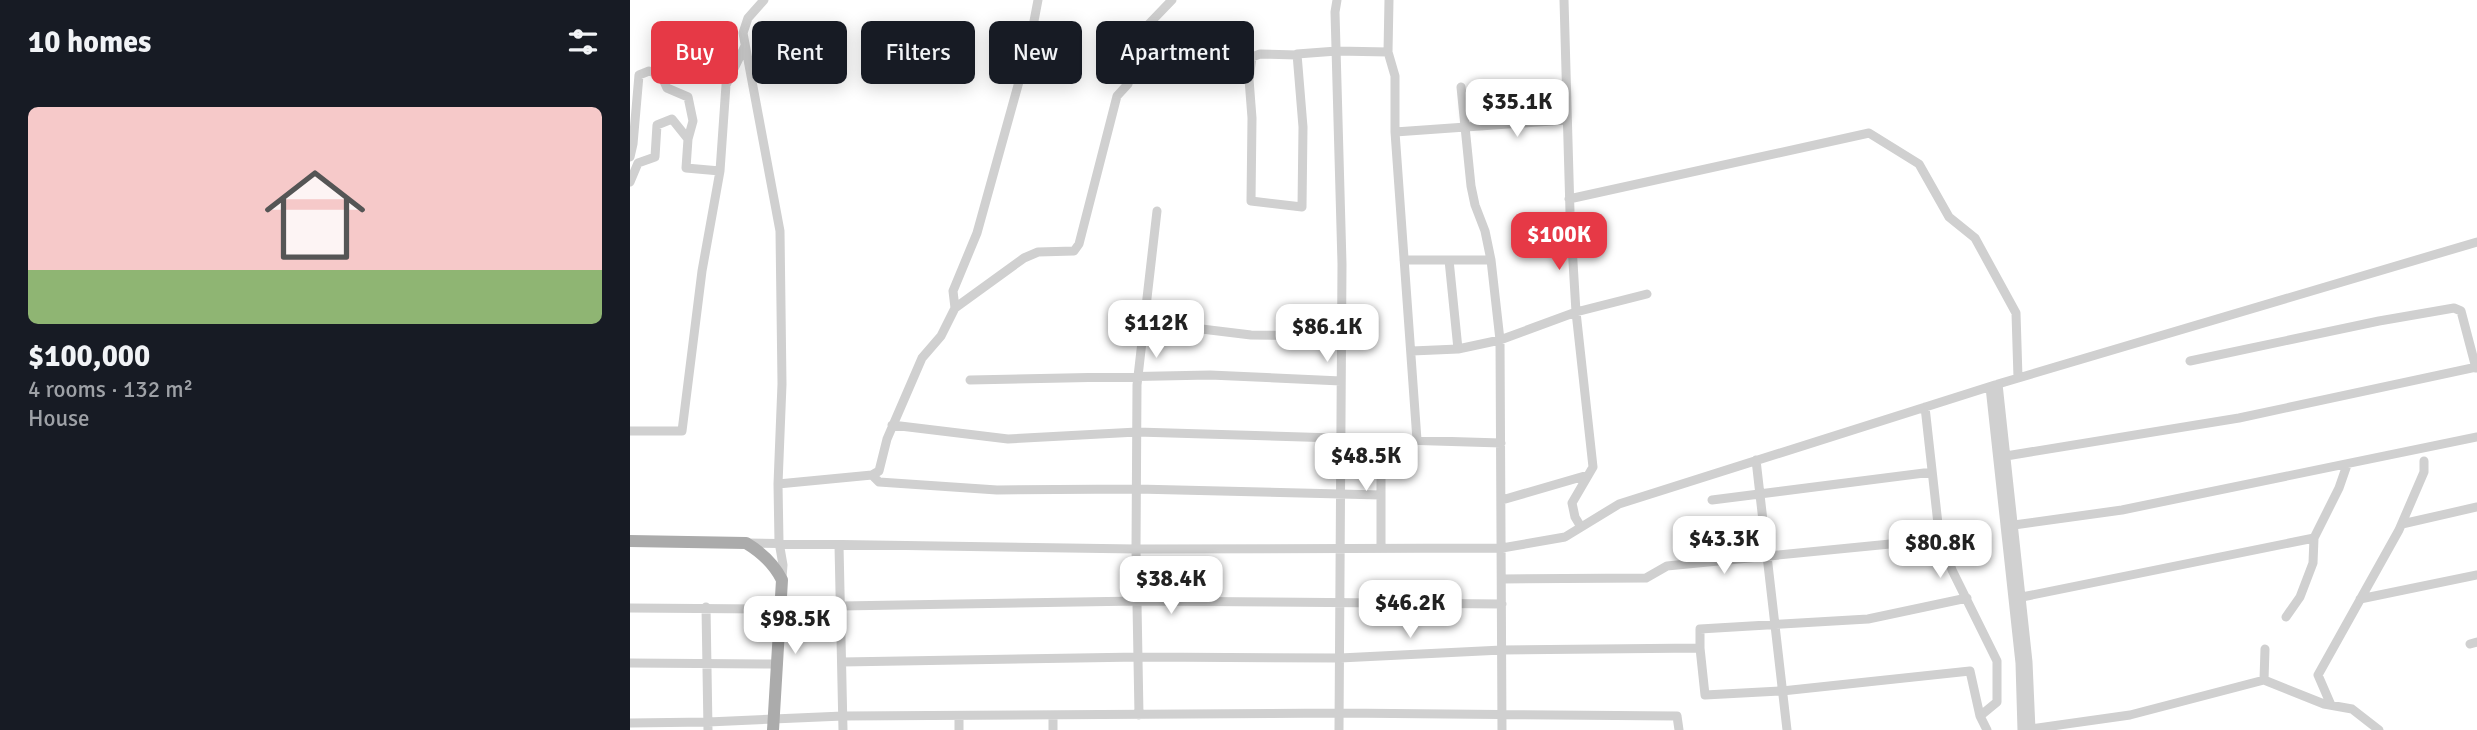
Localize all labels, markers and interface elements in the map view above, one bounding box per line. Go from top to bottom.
chip: Buy [651,21,738,84]
chip: Rent [752,21,847,84]
chip: Filters [861,21,975,84]
chip: New [989,21,1082,84]
chip: Apartment [1096,21,1254,84]
icon: filters [564,23,602,61]
text: 10 homes [28,24,151,61]
pin: $35.1K [1460,80,1574,139]
text: $35.1K [1482,87,1552,116]
icon: home [252,152,378,278]
pin: $100K [1510,212,1608,272]
text: $100K [1527,220,1591,249]
pin: $112K [1107,300,1205,360]
pin: $86.1K [1270,304,1384,364]
text: $112K [1124,308,1188,337]
text: $86.1K [1292,312,1362,341]
text: $100,000 [28,338,150,375]
text: 4 rooms · 132 m² [28,375,193,404]
text: House [28,404,90,433]
pin: $48.5K [1309,434,1423,493]
text: $48.5K [1331,441,1401,470]
pin: $43.3K [1667,516,1781,576]
pin: $80.8K [1883,520,1997,580]
text: $43.3K [1689,524,1759,553]
text: $80.8K [1905,528,1975,557]
pin: $38.4K [1114,556,1228,616]
text: $38.4K [1136,564,1206,593]
pin: $46.2K [1353,580,1467,640]
text: $46.2K [1375,588,1445,617]
pin: $98.5K [738,596,852,656]
text: $98.5K [760,604,830,633]

